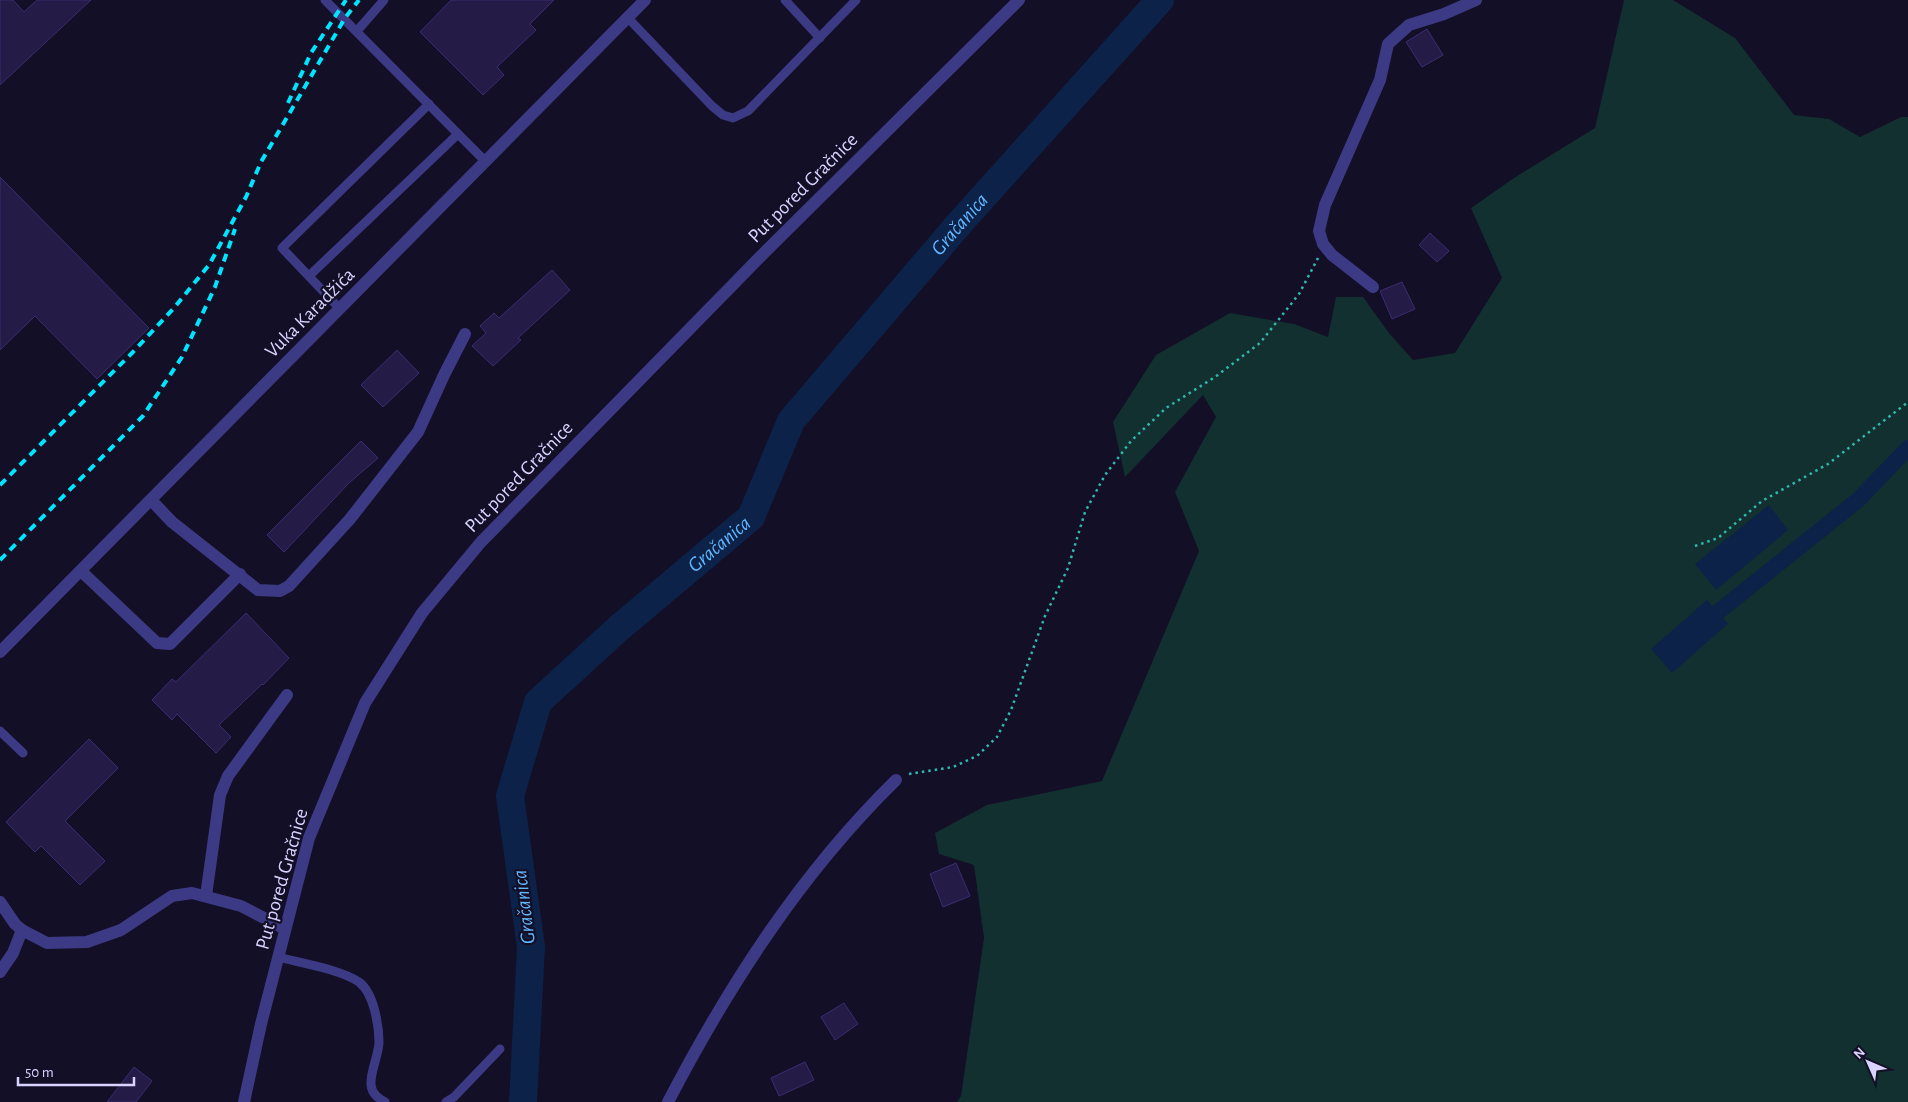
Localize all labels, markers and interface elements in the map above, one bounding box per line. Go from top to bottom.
street label: Put pored Gračnice [744,129,862,247]
water label: Gračanica [927,189,992,259]
street label: Vuka Karadžića [261,264,359,362]
street label: Put pored Gračnice [461,418,577,536]
water label: Gračanica [684,512,754,576]
street label: Put pored Gračnice [252,806,312,952]
water label: Gračanica [509,869,539,945]
north arrow [1843,1037,1893,1087]
text: N [1851,1045,1868,1062]
scale bar [18,1054,134,1086]
text: 50 m [25,1065,54,1080]

